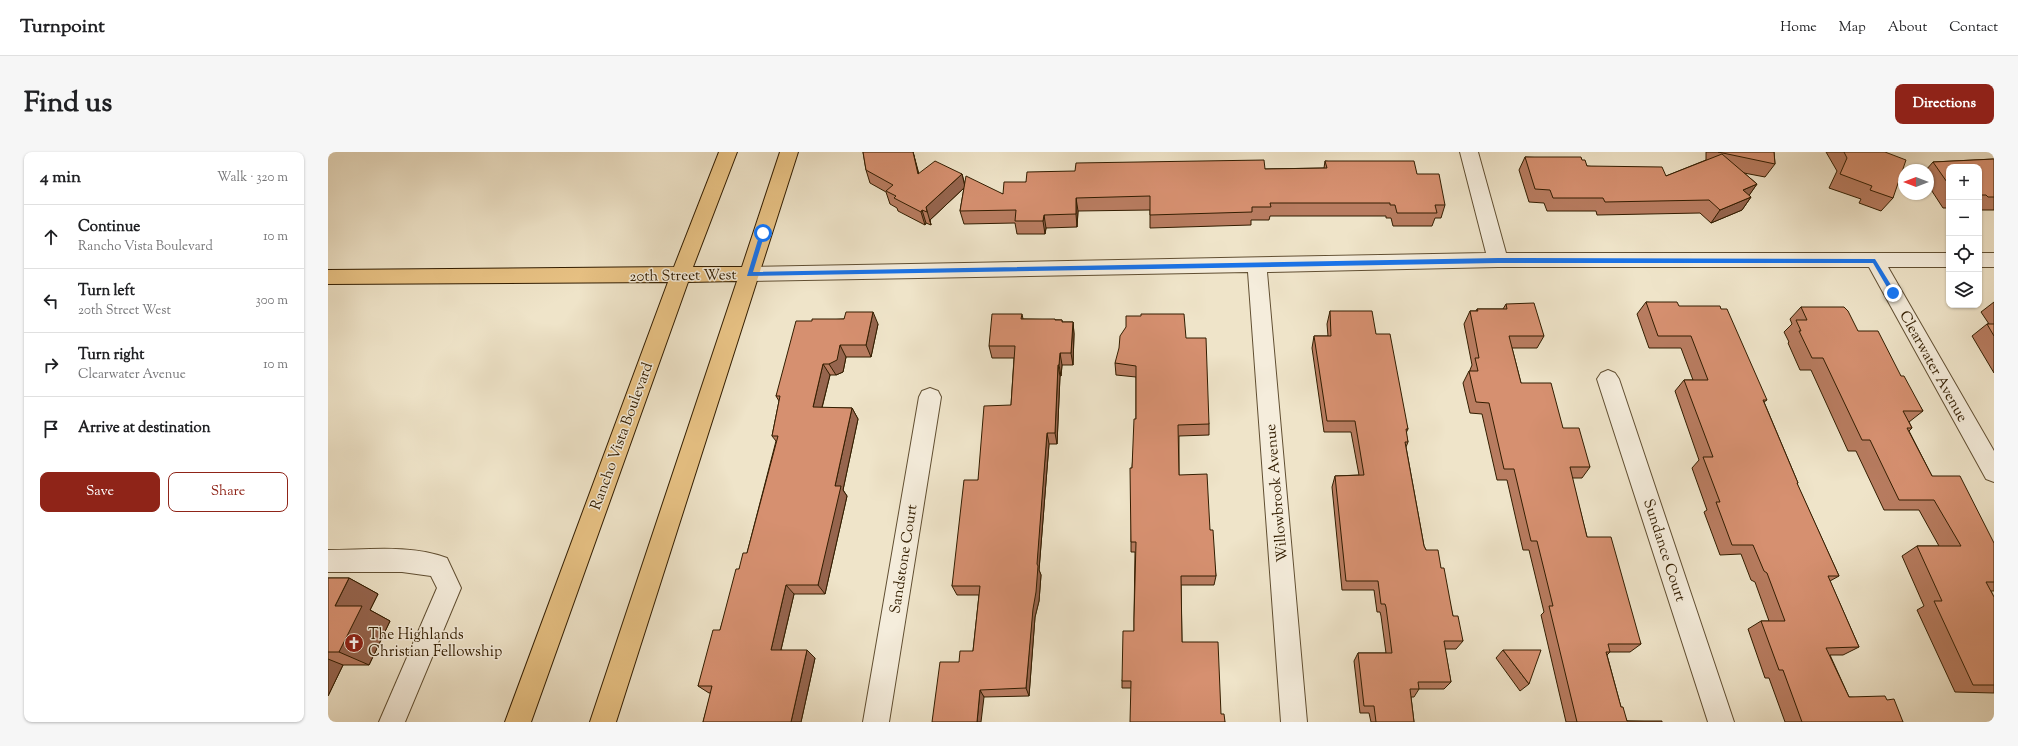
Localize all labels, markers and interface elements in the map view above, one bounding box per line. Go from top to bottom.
text: Turnpoint [20,14,105,41]
text: Home [1780,18,1817,38]
text: Map [1839,18,1866,38]
text: About [1888,18,1927,38]
text: Contact [1949,18,1998,38]
text: Find us [24,84,112,124]
button: Directions [1895,84,1994,124]
north arrow [1898,164,1934,200]
map controls [1946,164,1982,308]
button: + [1946,164,1982,200]
text: 4 min [40,166,81,190]
text: Walk · 320 m [217,169,288,187]
button: − [1946,200,1982,236]
text: Continue [78,217,140,238]
route start [754,224,772,242]
icon: ahead [40,226,62,248]
text: 10 m [263,228,288,246]
button: locate [1946,236,1982,272]
text: Rancho Vista Boulevard [78,238,213,256]
street label: 20th Street West [629,265,737,288]
button: layers [1946,272,1982,308]
text: Turn left [78,281,135,302]
route end [1884,284,1902,302]
icon: left [40,290,62,312]
text: 300 m [256,292,288,310]
text: 20th Street West [78,302,171,320]
street label: Clearwater Avenue [1893,307,1972,426]
text: Turn right [78,345,144,366]
icon: right [40,354,62,376]
text: 10 m [263,356,288,374]
street label: Rancho Vista Boulevard [586,359,659,513]
text: Clearwater Avenue [78,366,186,384]
icon: arrive [40,418,62,440]
text: Arrive at destination [78,418,211,439]
street label: Willowbrook Avenue [1261,423,1294,563]
button: Save [40,472,160,512]
button: Share [168,472,288,512]
street label: Sundance Court [1637,497,1690,604]
street label: Sandstone Court [885,503,923,615]
place label: The Highlands Christian Fellowship [368,625,502,663]
church icon: The Highlands Christian Fellowship [343,632,365,654]

